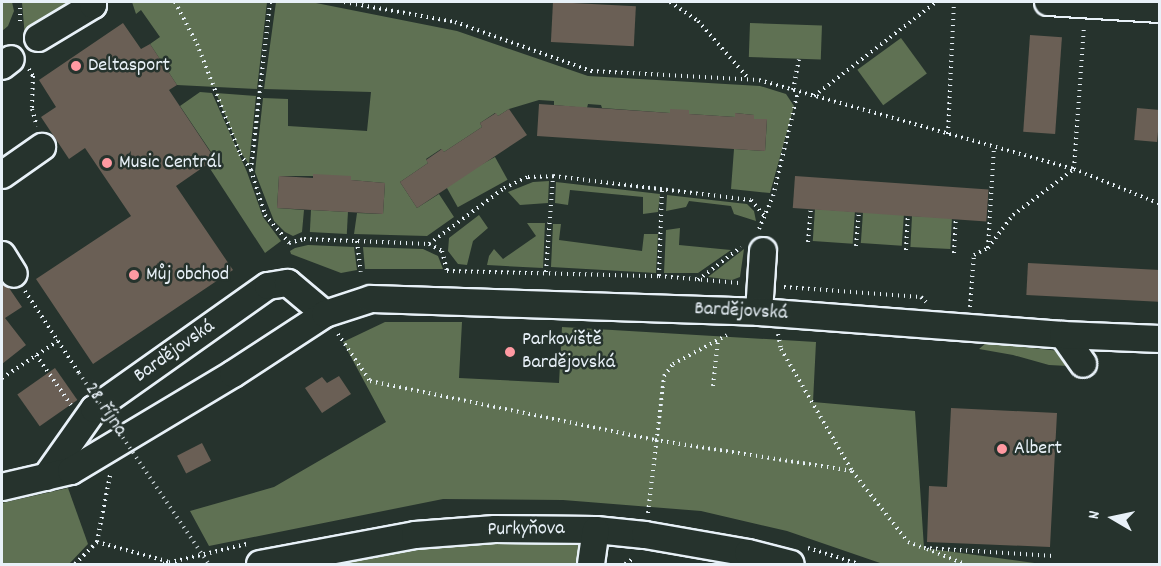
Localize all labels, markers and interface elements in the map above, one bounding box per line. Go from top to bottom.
place label: Deltasport [88,54,170,78]
marker: Deltasport [69,59,83,73]
place label: Music Centrál [119,151,221,175]
marker: Music Centrál [100,156,114,170]
place label: Můj obchod [146,263,229,287]
marker: Můj obchod [127,268,141,282]
street label: Bardějovská [694,298,788,326]
street label: Bardějovská [130,315,220,389]
place label: Parkoviště Bardějovská [522,328,615,375]
marker: Parkoviště Bardějovská [503,345,517,359]
street label: 28. října [78,379,132,441]
place label: Albert [1014,437,1062,461]
marker: Albert [995,442,1009,456]
north arrow [1083,488,1143,548]
text: N [1083,509,1107,521]
street label: Purkyňova [487,517,565,543]

